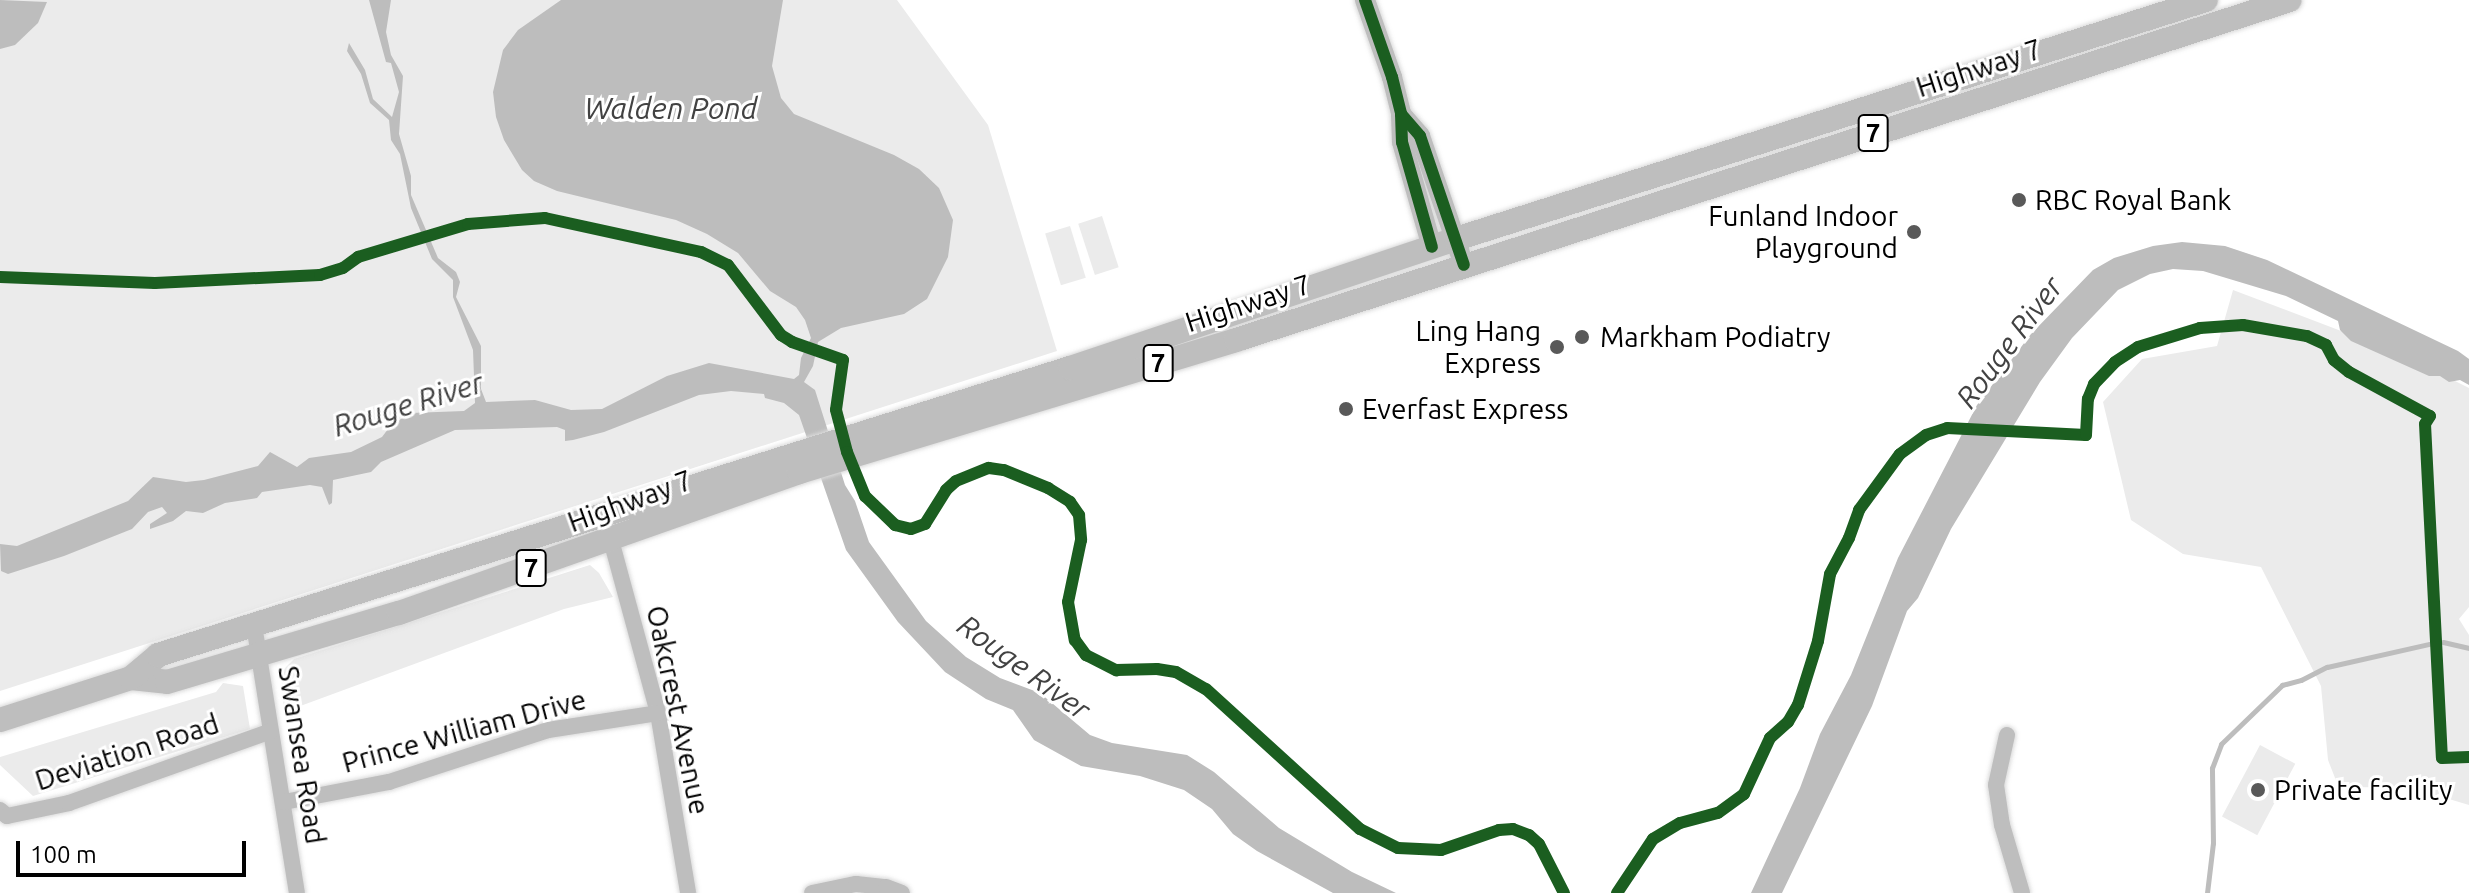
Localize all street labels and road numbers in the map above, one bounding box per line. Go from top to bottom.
street label: Highway 7 [1912,32,2046,104]
road number: 7 [1857,111,1889,155]
street label: Highway 7 [1181,267,1315,339]
road number: 7 [1142,341,1174,385]
street label: Highway 7 [563,463,697,539]
road number: 7 [515,546,547,590]
street label: Oakcrest Avenue [639,602,717,818]
street label: Swansea Road [271,664,333,846]
street label: Prince William Drive [338,682,590,780]
street label: Deviation Road [31,706,223,798]

